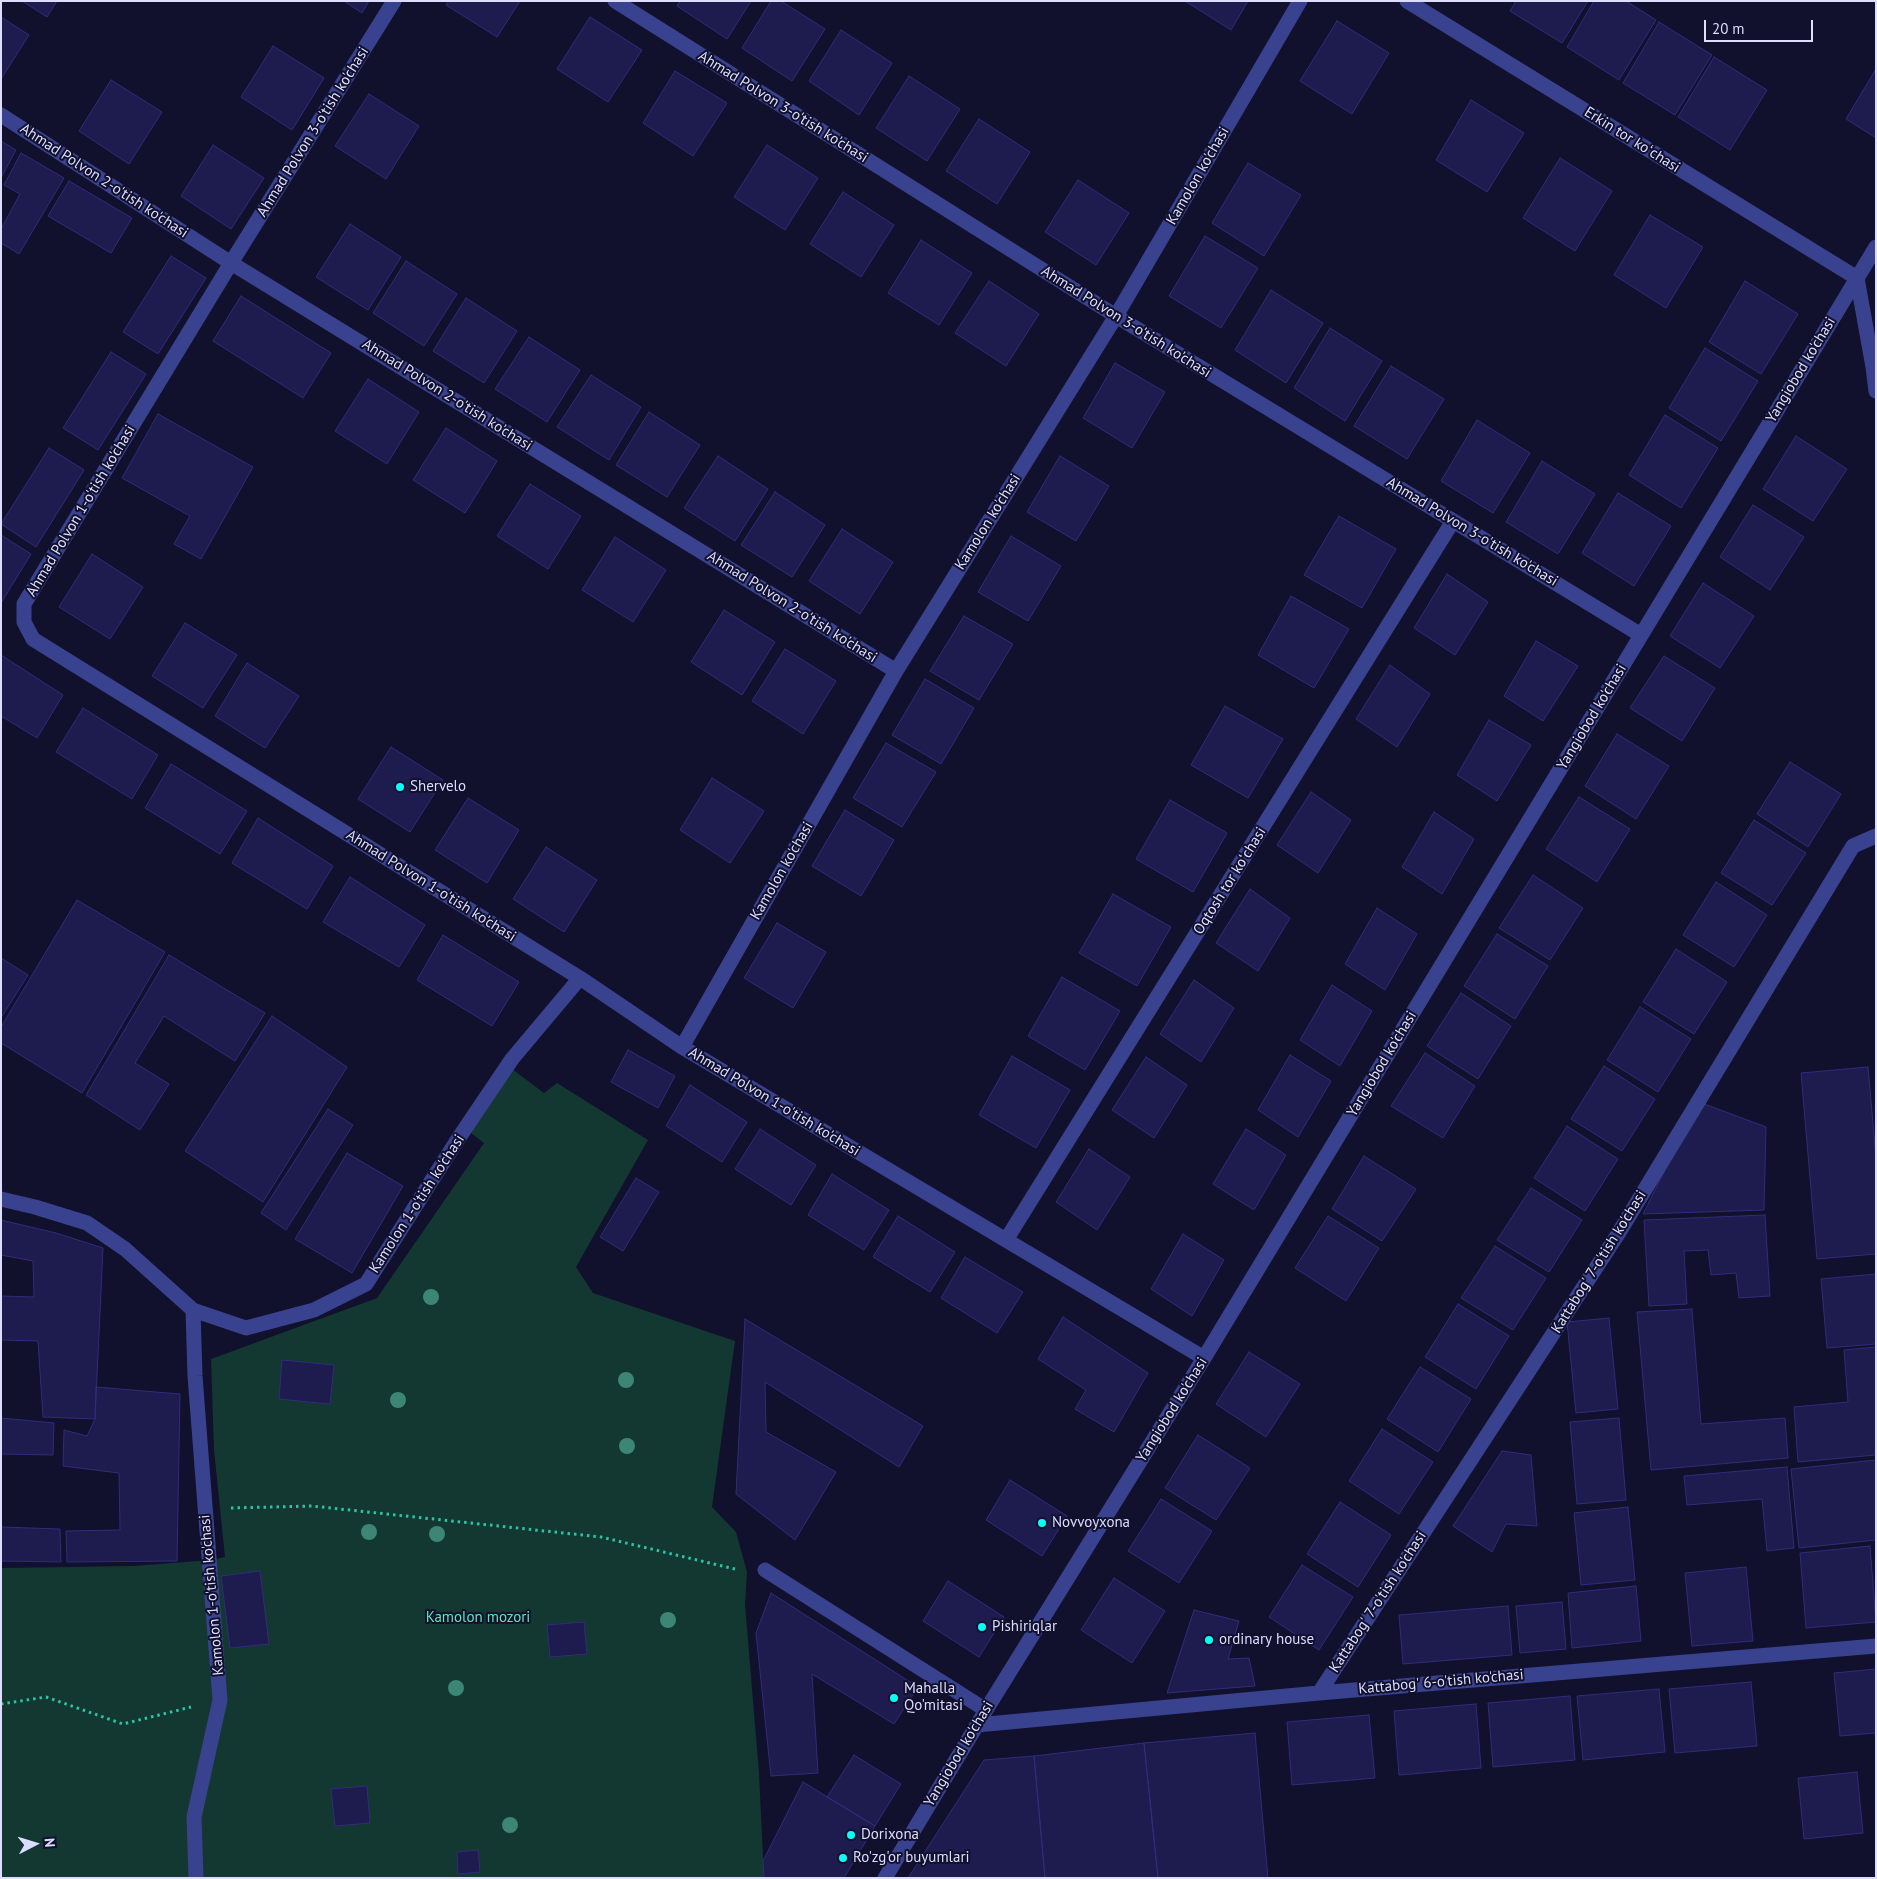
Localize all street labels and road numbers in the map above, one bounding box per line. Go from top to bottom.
street label: Ahmad Polvon 3-o'tish ko'chasi [253,44,373,220]
street label: Ahmad Polvon 3-o'tish ko'chasi [695,47,871,167]
street label: Erkin tor koʻchasi [1581,103,1683,177]
street label: Ahmad Polvon 2-o'tish ko'chasi [17,120,191,242]
street label: Kamolon ko'chasi [1163,124,1233,228]
street label: Ahmad Polvon 3-o'tish ko'chasi [1038,262,1214,382]
street label: Yangiobod ko'chasi [1762,314,1840,426]
street label: Ahmad Polvon 2-o'tish ko'chasi [359,335,535,455]
street label: Ahmad Polvon 1-o'tish ko'chasi [23,422,139,600]
street label: Kamolon ko'chasi [951,471,1025,573]
street label: Ahmad Polvon 3-o'tish ko'chasi [1383,474,1561,590]
street label: Ahmad Polvon 2-o'tish ko'chasi [704,547,880,667]
street label: Yangiobod ko'chasi [1553,661,1631,773]
street label: Kamolon ko'chasi [747,819,817,923]
street label: Oqtosh tor koʻchasi [1190,824,1270,938]
street label: Ahmad Polvon 1-o'tish ko'chasi [343,826,519,946]
street label: Yangiobod ko'chasi [1343,1008,1421,1120]
street label: Ahmad Polvon 1-o'tish ko'chasi [685,1044,863,1160]
street label: Kamolon 1-o'tish ko'chasi [365,1131,469,1277]
street label: Kattabog' 7-o'tish ko'chasi [1548,1187,1650,1337]
street label: Yangiobod ko'chasi [1133,1354,1211,1466]
street label: Kamolon 1-o'tish ko'chasi [196,1514,228,1676]
street label: Kattabog' 7-o'tish ko'chasi [1326,1528,1430,1676]
street label: Kattabog' 6-o'tish ko'chasi [1358,1666,1524,1698]
street label: Yangiobod ko'chasi [920,1698,998,1810]

